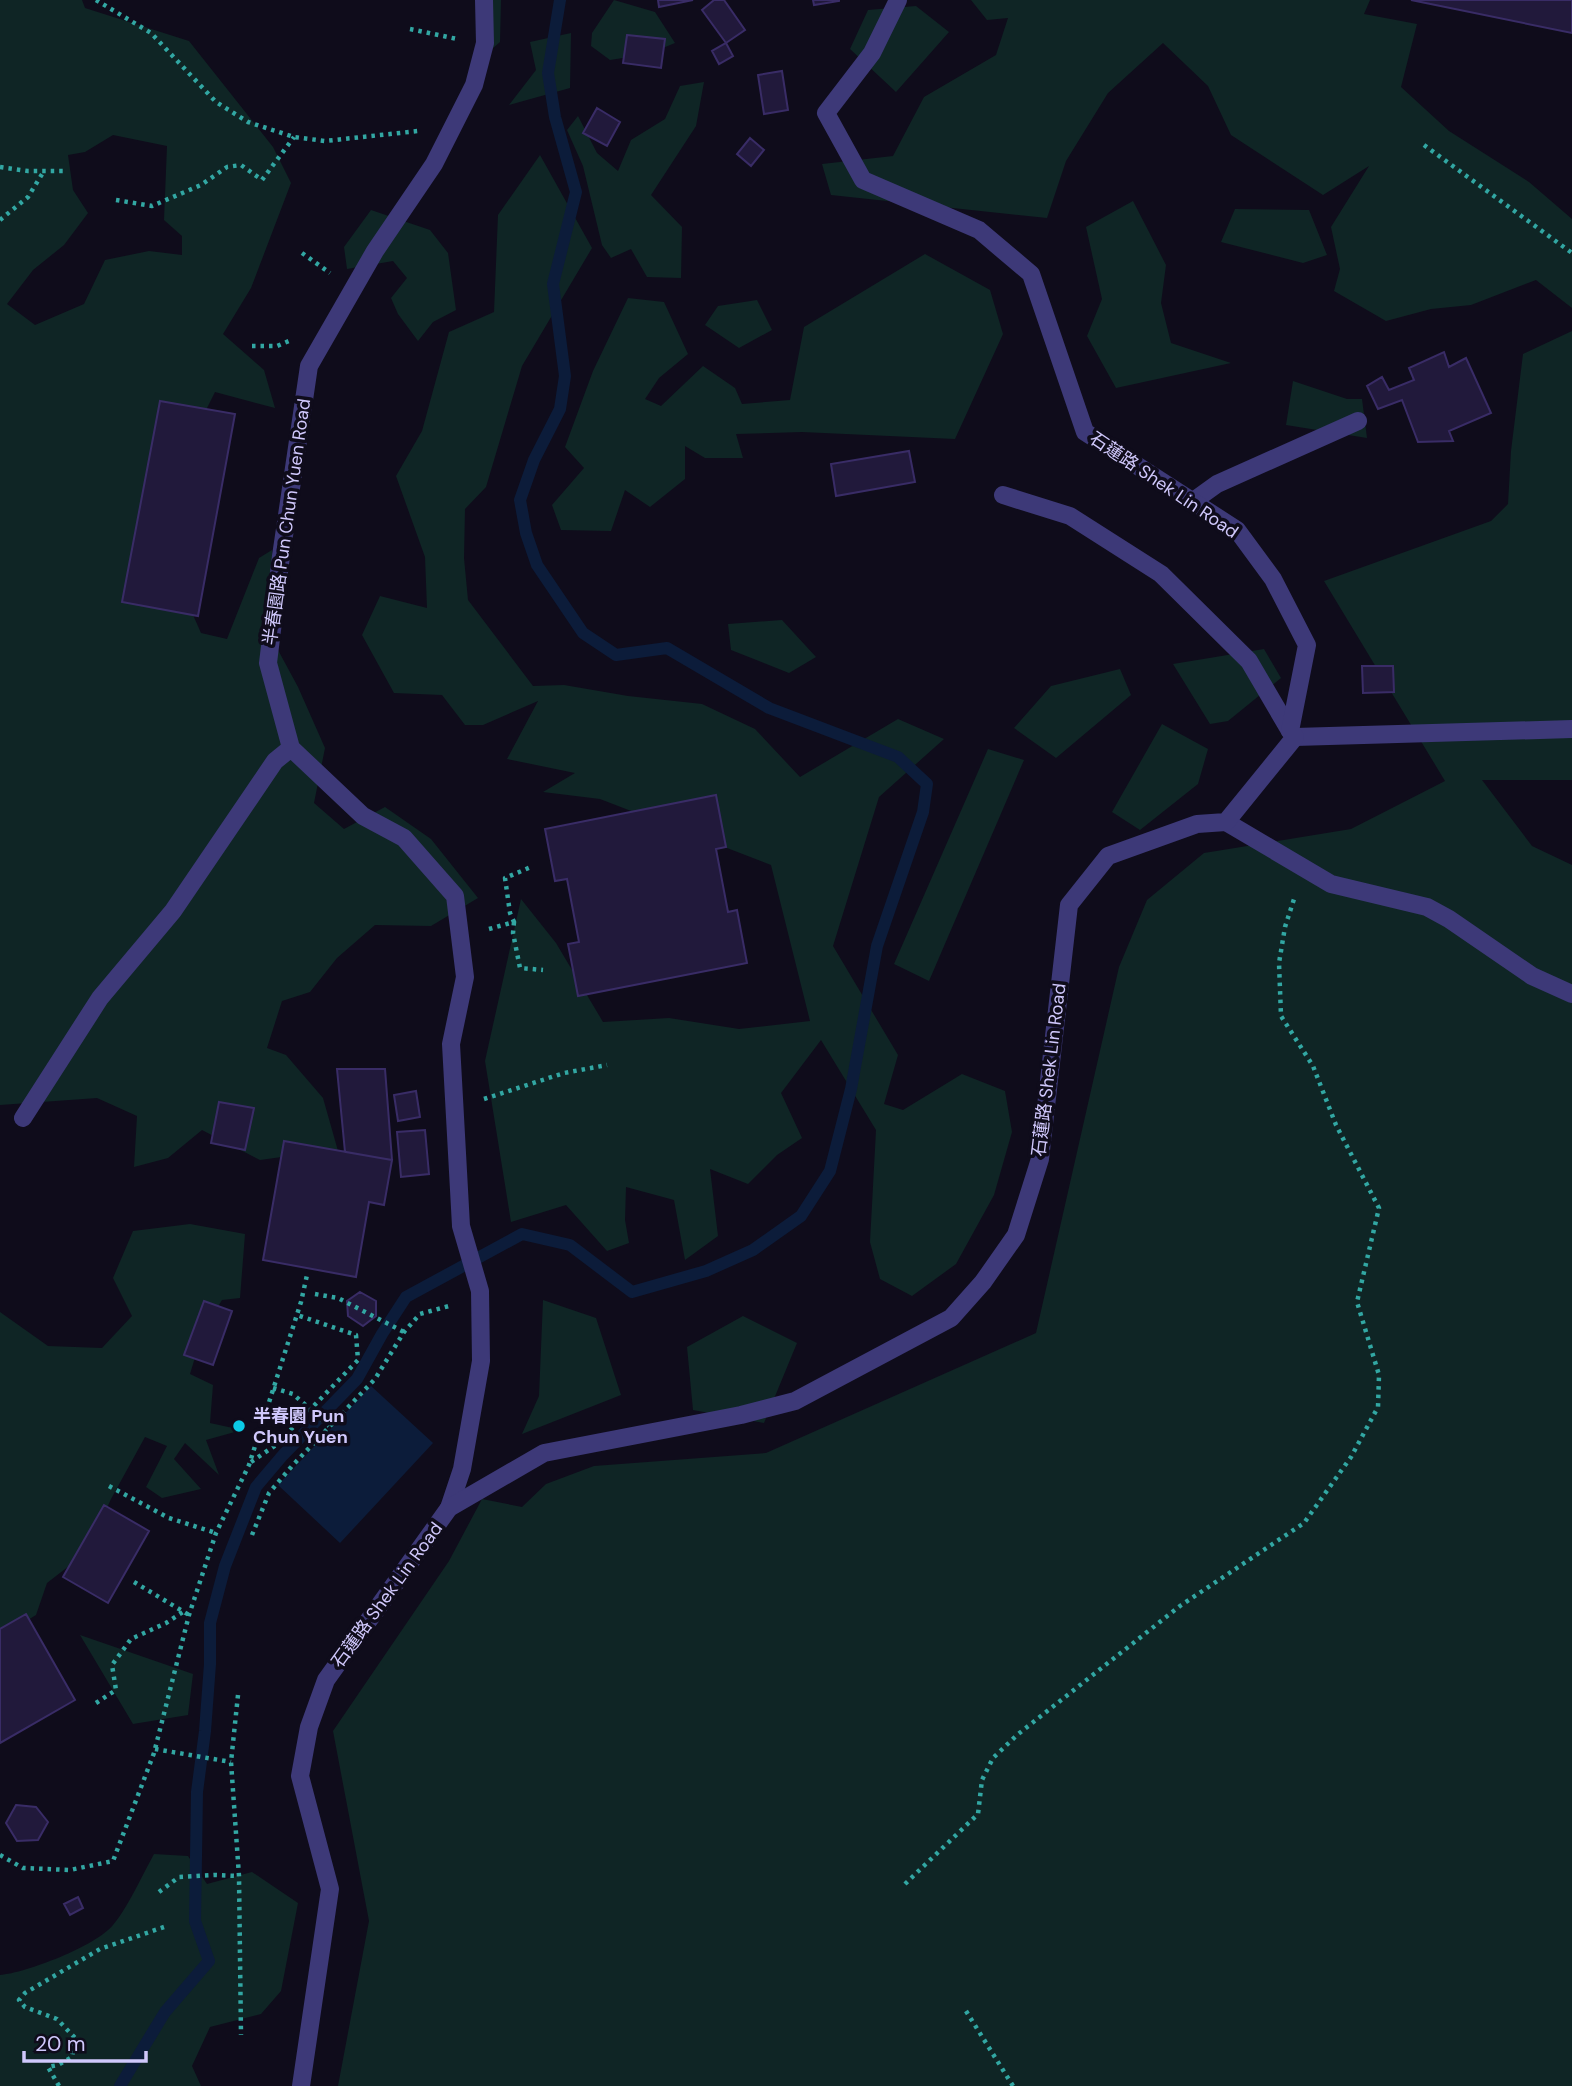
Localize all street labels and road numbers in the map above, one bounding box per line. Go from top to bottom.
street label: 半春園路 Pun Chun Yuen Road [258,397,316,647]
street label: 石蓮路 Shek Lin Road [1085,426,1243,544]
street label: 石蓮路 Shek Lin Road [1026,982,1072,1158]
street label: 石蓮路 Shek Lin Road [326,1517,448,1673]

